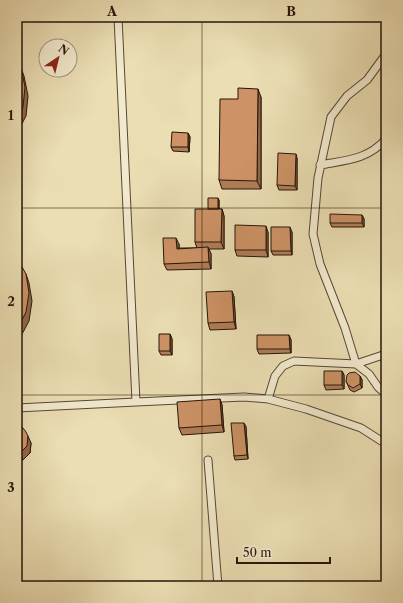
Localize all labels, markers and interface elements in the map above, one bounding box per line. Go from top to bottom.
text: A [106,3,118,19]
text: B [286,3,296,19]
north arrow [38,38,78,78]
text: N [56,41,72,59]
text: 1 [8,107,14,123]
text: 2 [7,293,15,309]
text: 3 [7,479,15,495]
scale bar [237,539,330,565]
text: 50 m [243,545,272,560]

